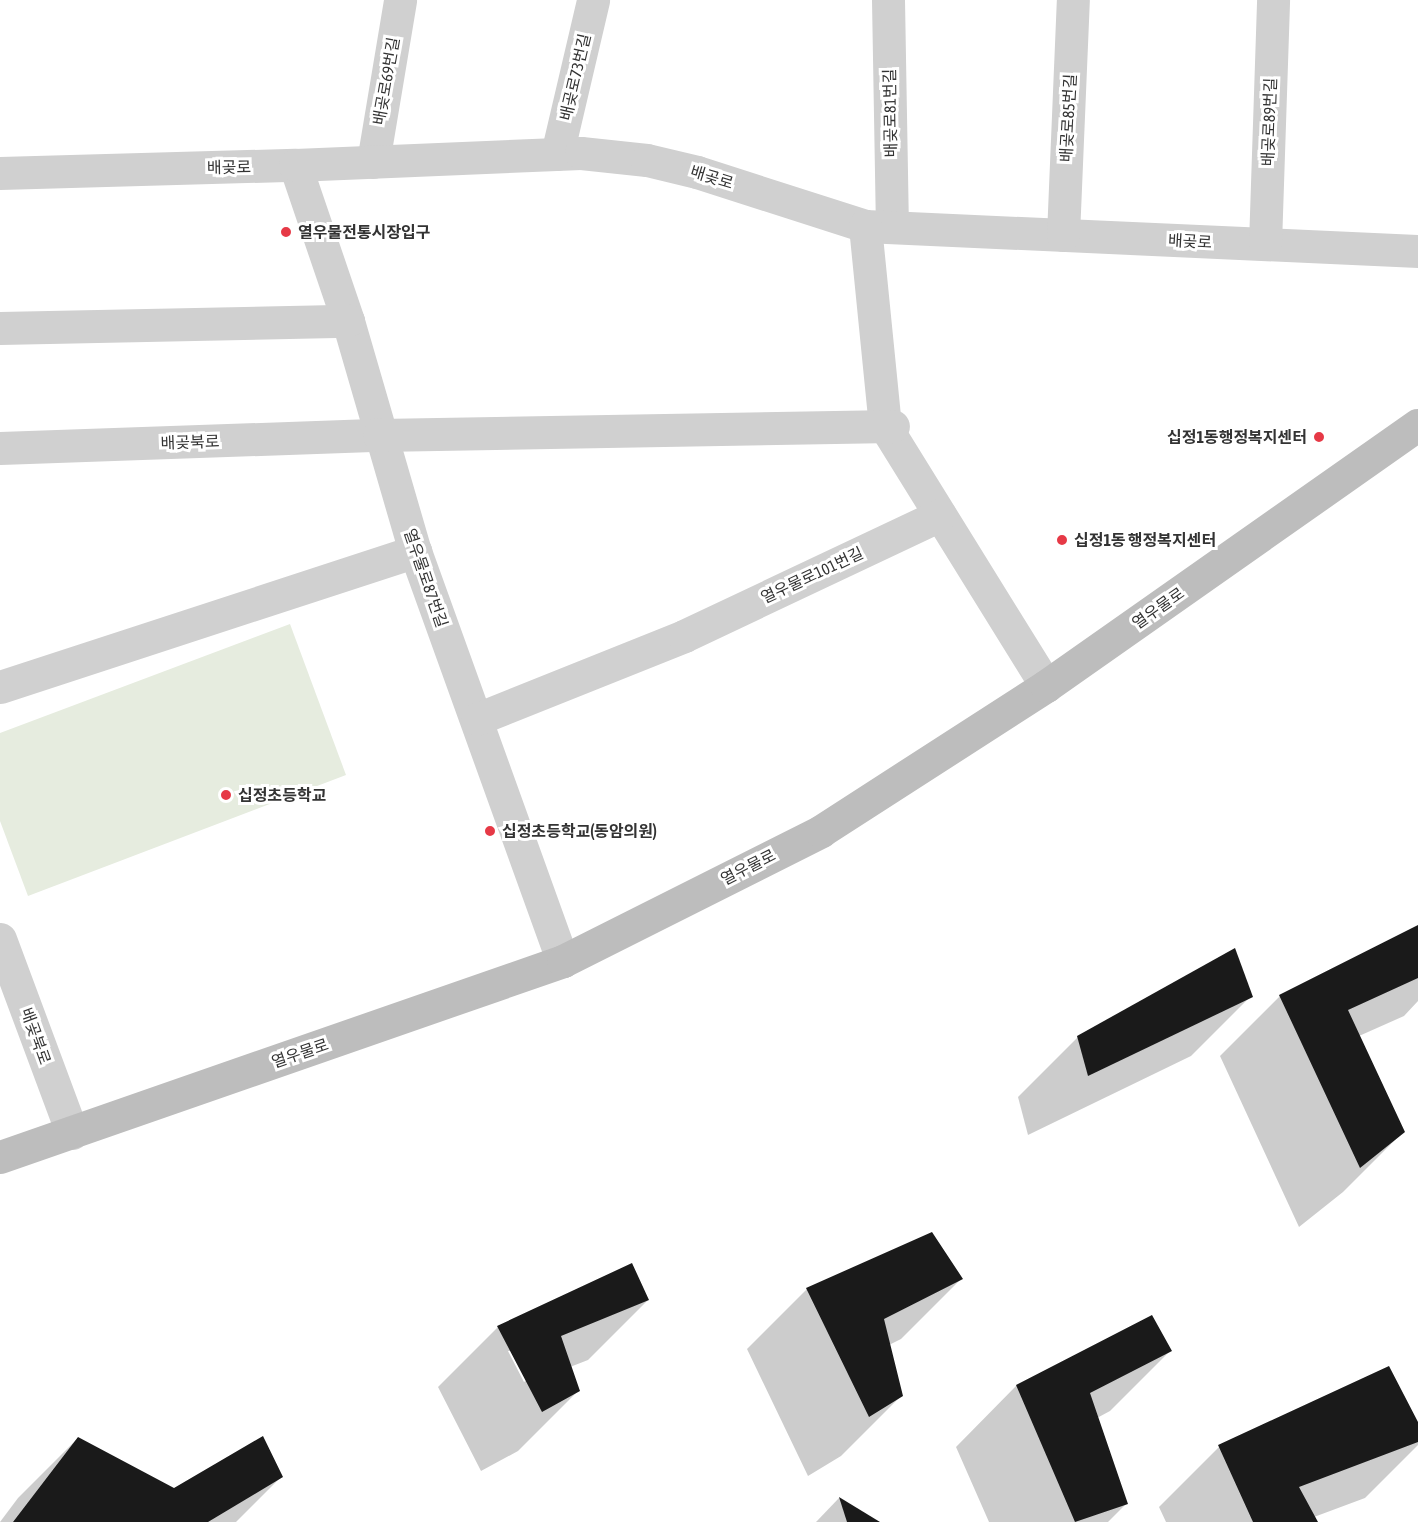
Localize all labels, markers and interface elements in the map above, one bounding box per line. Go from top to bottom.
street label: 배곶로73번길 [556,32,594,122]
street label: 배곶로69번길 [369,36,403,126]
street label: 배곶로81번길 [880,69,900,157]
street label: 배곶로85번길 [1056,73,1080,163]
street label: 배곶로89번길 [1258,77,1280,167]
street label: 배곶로 [207,157,251,177]
street label: 배곶로 [688,161,736,193]
place label: 열우물전통시장입구 [298,222,430,242]
marker: 열우물전통시장입구 [279,225,293,239]
street label: 배곶로 [1167,230,1213,252]
place label: 십정1동행정복지센터 [1167,427,1307,447]
marker: 십정1동행정복지센터 [1312,430,1326,444]
street label: 배곶북로 [160,431,220,453]
street label: 열우물로87번길 [400,526,452,630]
place label: 십정1동 행정복지센터 [1074,530,1216,550]
marker: 십정1동 행정복지센터 [1055,533,1069,547]
street label: 열우물로101번길 [758,543,866,607]
street label: 열우물로 [1128,583,1188,633]
place label: 십정초등학교 [238,785,326,805]
marker: 십정초등학교 [219,788,233,802]
place label: 십정초등학교(동암의원) [502,821,657,841]
marker: 십정초등학교(동암의원) [483,824,497,838]
street label: 열우물로 [717,845,779,889]
street label: 배곶북로 [17,1005,55,1067]
street label: 열우물로 [269,1034,331,1072]

